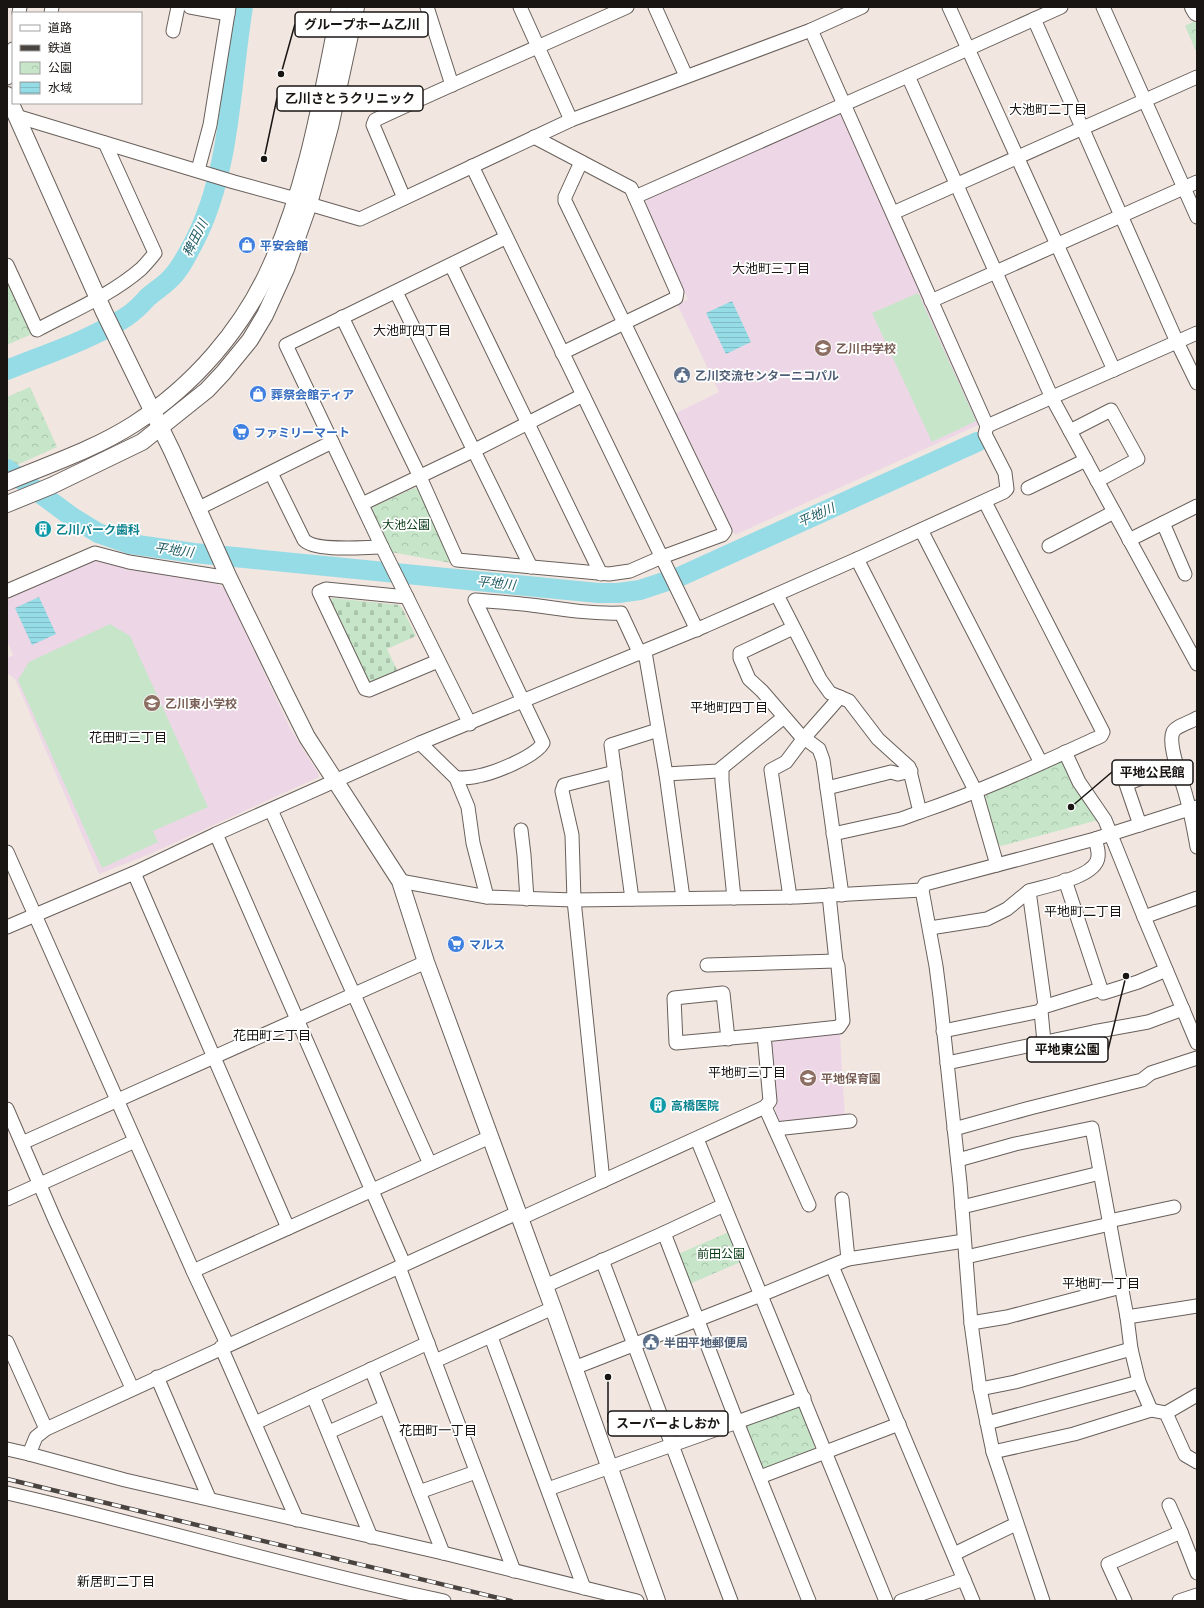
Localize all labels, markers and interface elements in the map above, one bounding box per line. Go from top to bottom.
legend [12,12,142,104]
callout: グループホーム乙川 [295,12,428,37]
text: グループホーム乙川 [304,15,420,34]
text: 道路 [48,19,72,36]
text: 鉄道 [48,39,72,56]
text: 公園 [48,59,72,76]
text: 水域 [48,79,72,96]
callout: 乙川さとうクリニック [277,86,423,111]
text: 乙川さとうクリニック [285,89,415,108]
district label: 大池町二丁目 [1009,100,1087,119]
water label: 稗田川 [178,215,213,260]
shop icon: 平安会館 [237,235,257,255]
place label: 平安会館 [260,237,308,254]
district label: 大池町三丁目 [732,259,810,278]
district label: 大池町四丁目 [373,321,451,340]
school or university icon: 乙川中学校 [813,338,833,358]
place label: 乙川中学校 [836,340,896,357]
public building icon: 乙川交流センターニコパル [672,365,692,385]
place label: 乙川交流センターニコパル [695,367,839,384]
shop icon: 葬祭会館ティア [248,384,268,404]
place label: 葬祭会館ティア [271,386,354,403]
supermarket icon: ファミリーマート [231,422,251,442]
place label: ファミリーマート [254,424,350,441]
water label: 平地川 [794,498,839,532]
park label: 大池公園 [382,516,430,533]
building icon: 乙川パーク歯科 [33,519,53,539]
place label: 乙川パーク歯科 [56,521,140,538]
water label: 平地川 [153,538,197,562]
water label: 平地川 [476,572,518,595]
school or university icon: 乙川東小学校 [142,693,162,713]
place label: 乙川東小学校 [165,695,237,712]
district label: 平地町四丁目 [690,698,768,717]
district label: 花田町三丁目 [89,728,167,747]
callout: 平地公民館 [1112,760,1193,785]
text: 平地公民館 [1119,763,1185,782]
district label: 平地町二丁目 [1044,902,1122,921]
supermarket icon: マルス [446,934,466,954]
place label: マルス [469,936,505,953]
district label: 花田町二丁目 [233,1026,311,1045]
callout: 平地東公園 [1027,1037,1108,1062]
text: 平地東公園 [1034,1040,1100,1059]
district label: 平地町三丁目 [708,1063,786,1082]
school or university icon: 平地保育園 [798,1068,818,1088]
place label: 平地保育園 [821,1070,881,1087]
building icon: 高橋医院 [648,1095,668,1115]
place label: 高橋医院 [671,1097,719,1114]
park label: 前田公園 [697,1245,745,1262]
district label: 平地町一丁目 [1062,1274,1140,1293]
public building icon: 半田平地郵便局 [641,1332,661,1352]
place label: 半田平地郵便局 [664,1334,748,1351]
callout: スーパーよしおか [608,1411,728,1436]
text: スーパーよしおか [616,1414,720,1433]
district label: 花田町一丁目 [399,1421,477,1440]
district label: 新居町二丁目 [77,1572,155,1591]

